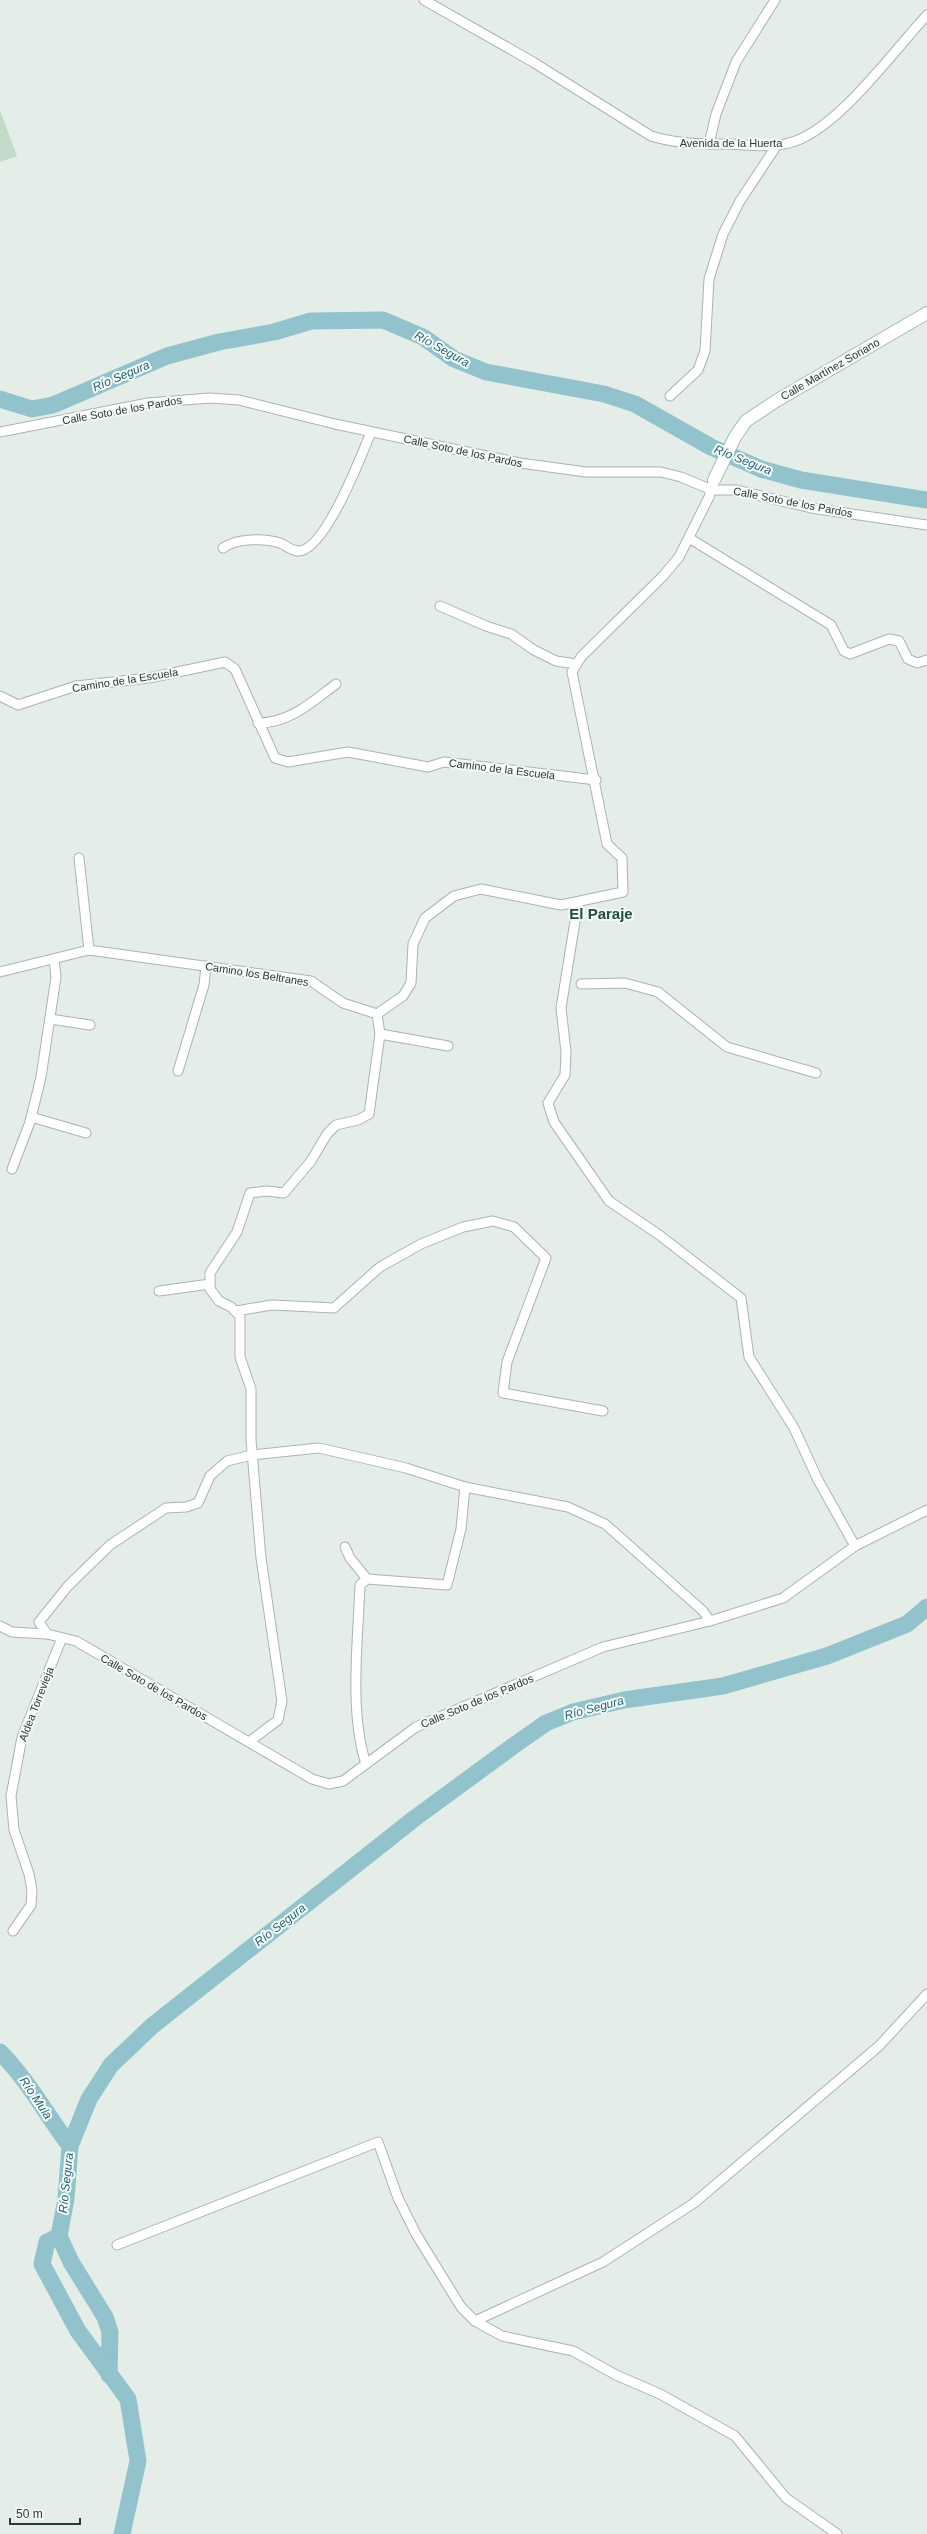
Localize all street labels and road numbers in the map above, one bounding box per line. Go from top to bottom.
street label: Avenida de la Huerta [680,137,783,149]
street label: Calle Martínez Soriano [779,336,881,402]
street label: Calle Soto de los Pardos [61,393,183,426]
street label: Calle Soto de los Pardos [403,433,524,470]
street label: Calle Soto de los Pardos [732,485,854,520]
street label: Camino de la Escuela [71,666,180,694]
street label: Camino de la Escuela [448,757,557,782]
street label: Camino los Beltranes [204,960,310,988]
street label: Calle Soto de los Pardos [99,1652,210,1723]
street label: Aldea Torrevieja [16,1664,56,1743]
street label: Calle Soto de los Pardos [419,1672,536,1730]

